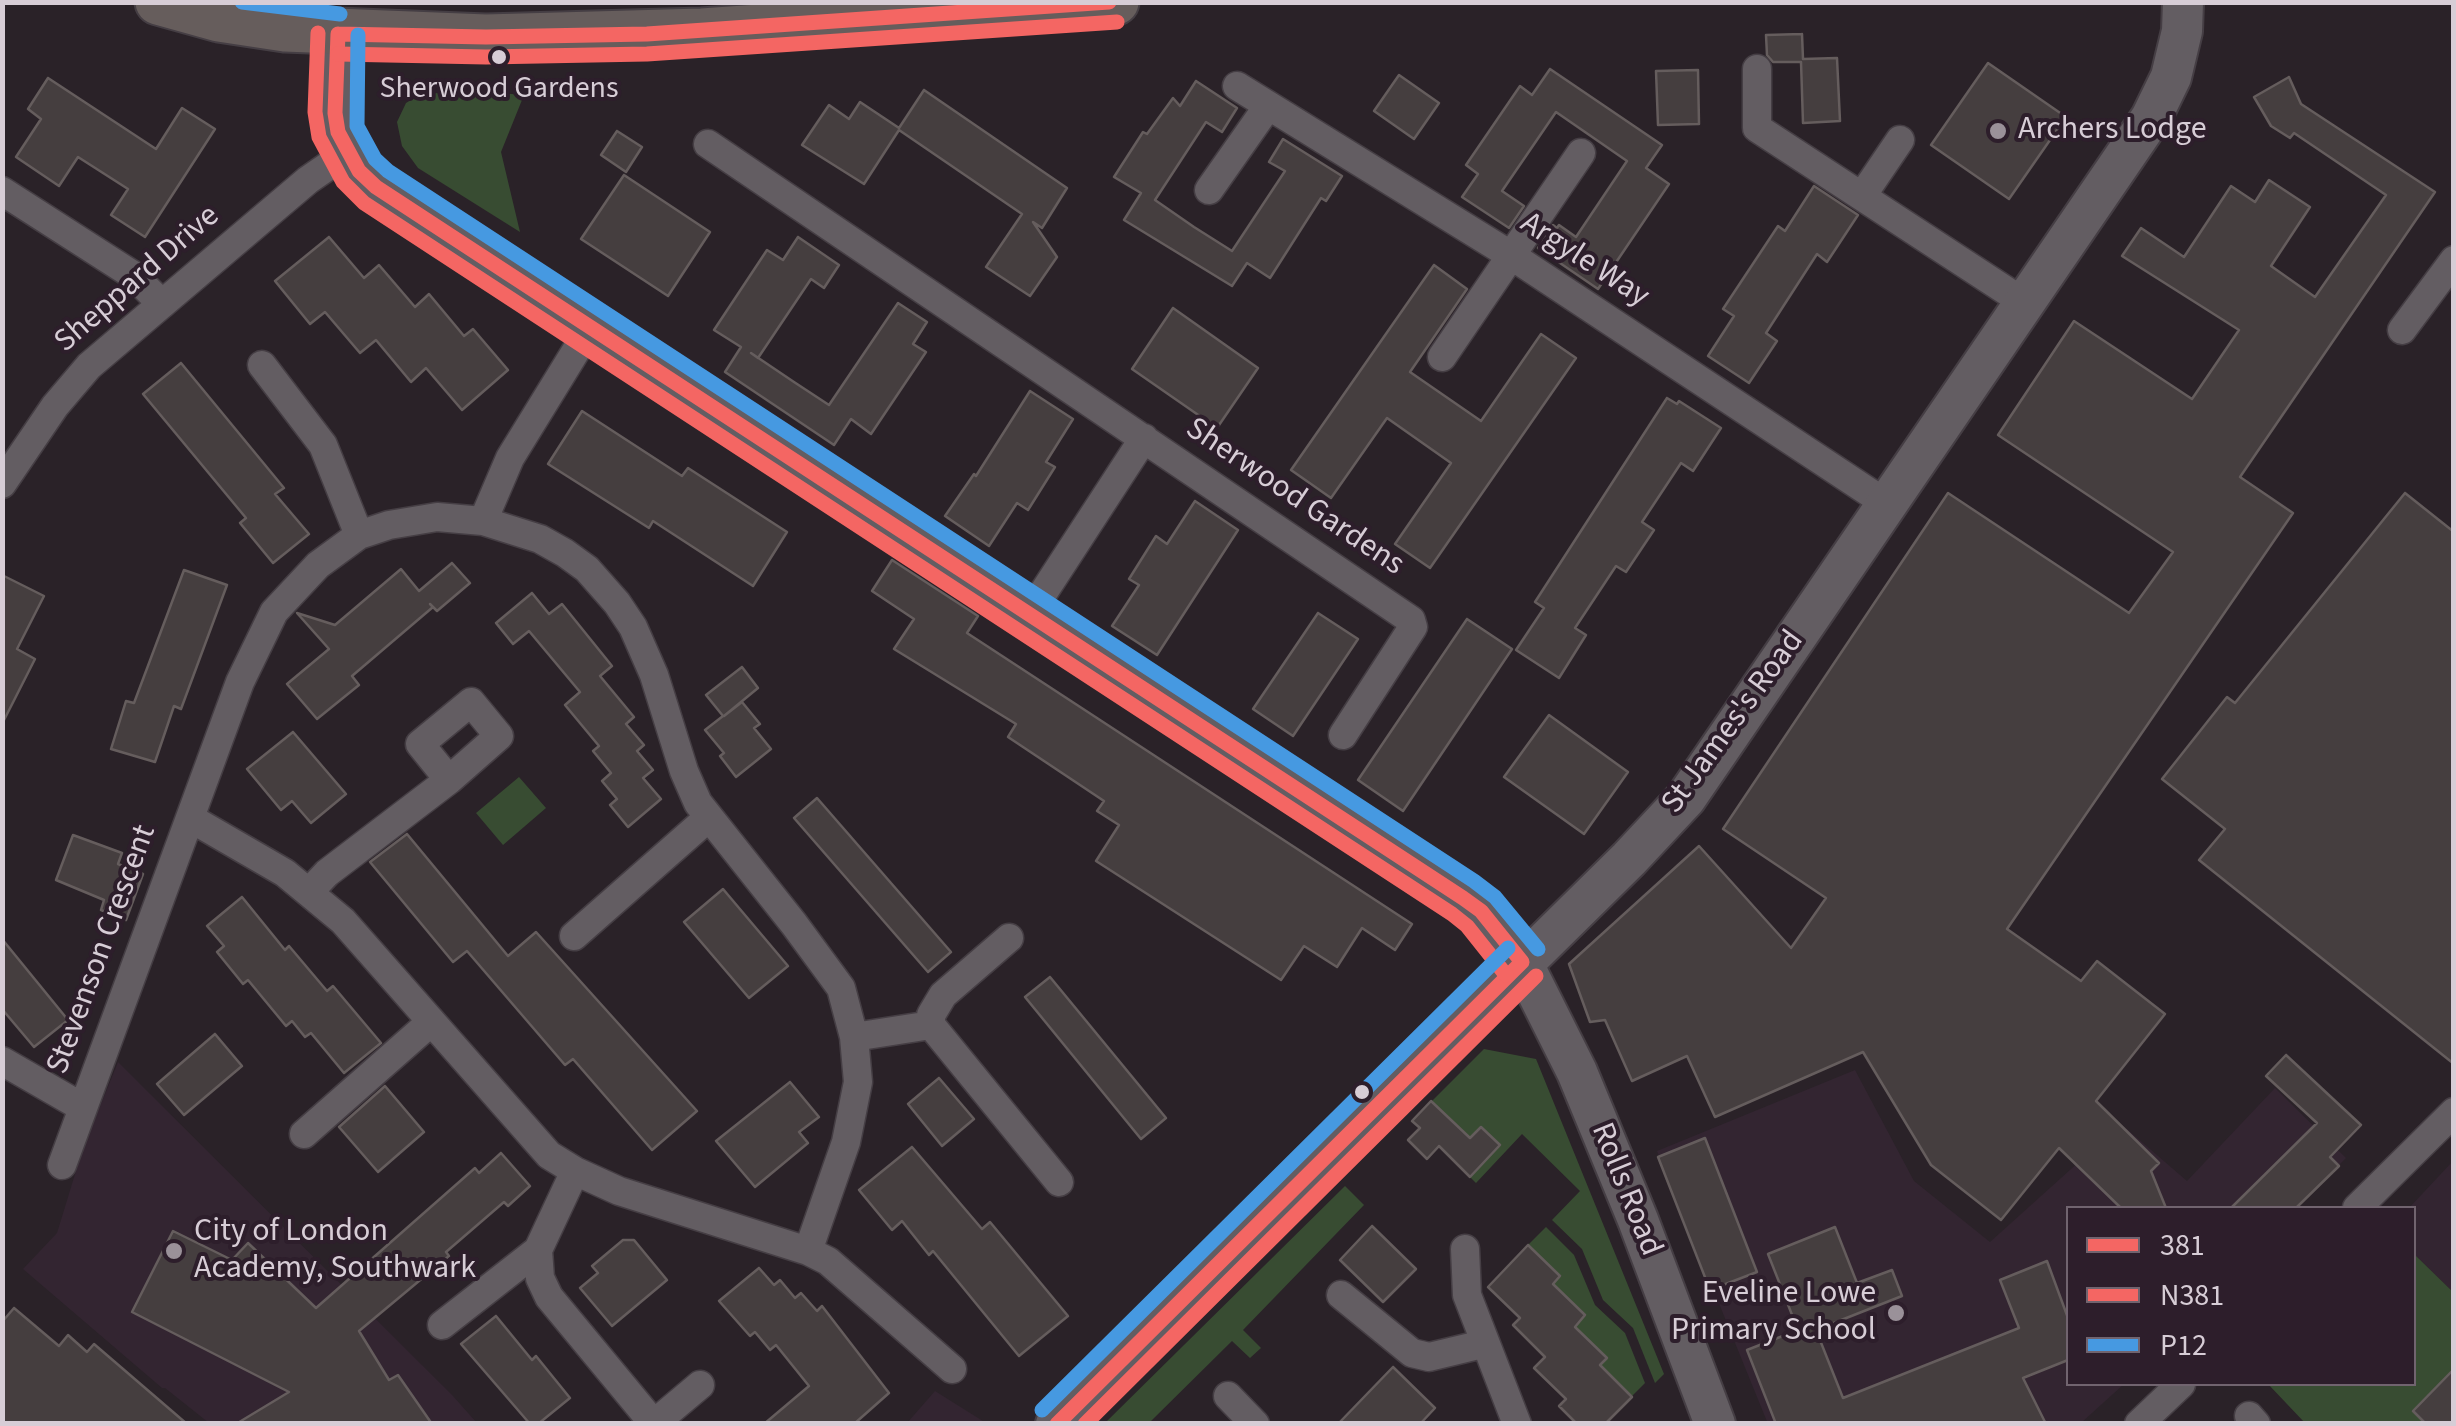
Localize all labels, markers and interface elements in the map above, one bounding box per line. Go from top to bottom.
marker: Sherwood Gardens [489,47,509,67]
place label: Sherwood Gardens [379,72,619,108]
place label: Archers Lodge [2018,112,2207,150]
marker: Archers Lodge [1987,120,2009,142]
street label: Sheppard Drive [48,198,228,362]
street label: Argyle Way [1512,205,1656,317]
street label: Sherwood Gardens [1178,411,1410,585]
street label: St James's Road [1655,624,1813,822]
street label: Stevenson Crescent [40,820,166,1080]
unlabelled marker [1352,1082,1372,1102]
street label: Rolls Road [1581,1118,1669,1262]
legend [2066,1206,2416,1386]
place label: City of London Academy, Southwark [194,1214,476,1289]
text: 381 [2160,1224,2205,1267]
marker: City of London Academy, Southwark [163,1240,185,1262]
text: N381 [2160,1274,2224,1317]
place label: Eveline Lowe Primary School [1671,1276,1876,1351]
marker: Eveline Lowe Primary School [1885,1302,1907,1324]
text: P12 [2160,1324,2207,1367]

